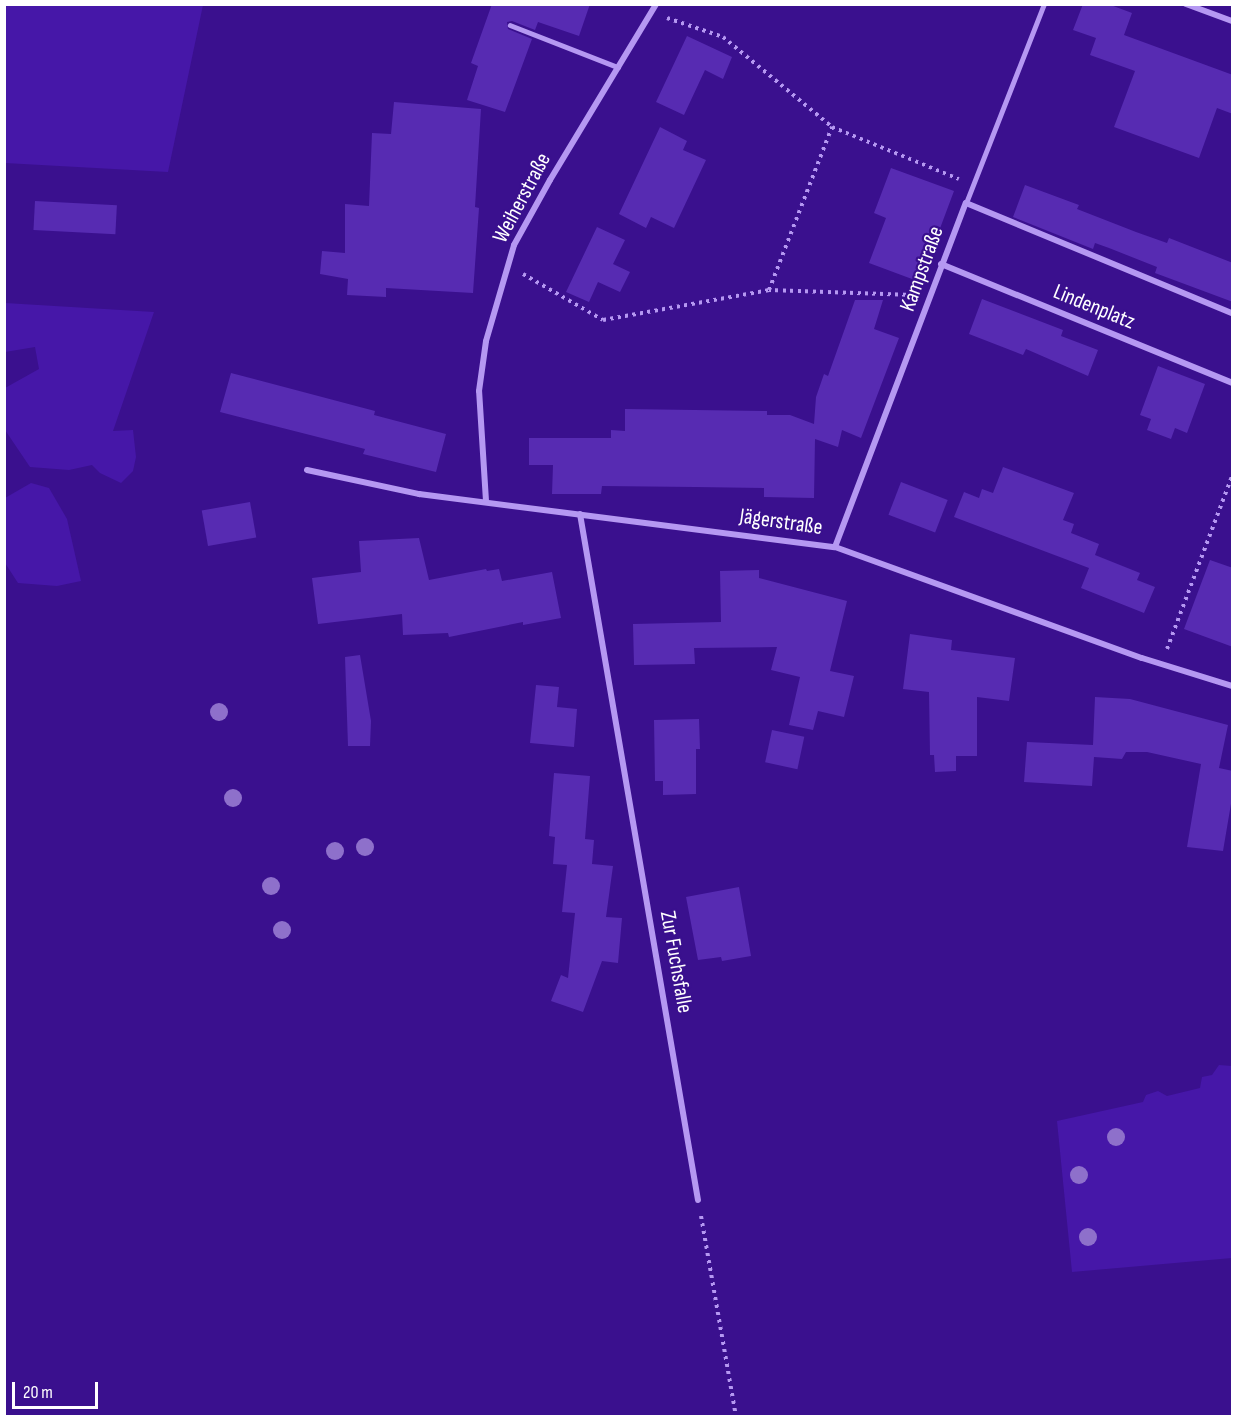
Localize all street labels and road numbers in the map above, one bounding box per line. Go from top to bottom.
street label: Weiherstraße [487,148,557,248]
street label: Kampstraße [894,223,950,315]
street label: Lindenplatz [1049,279,1139,335]
street label: Jägerstraße [738,503,824,541]
street label: Zur Fuchsfalle [654,909,698,1015]

